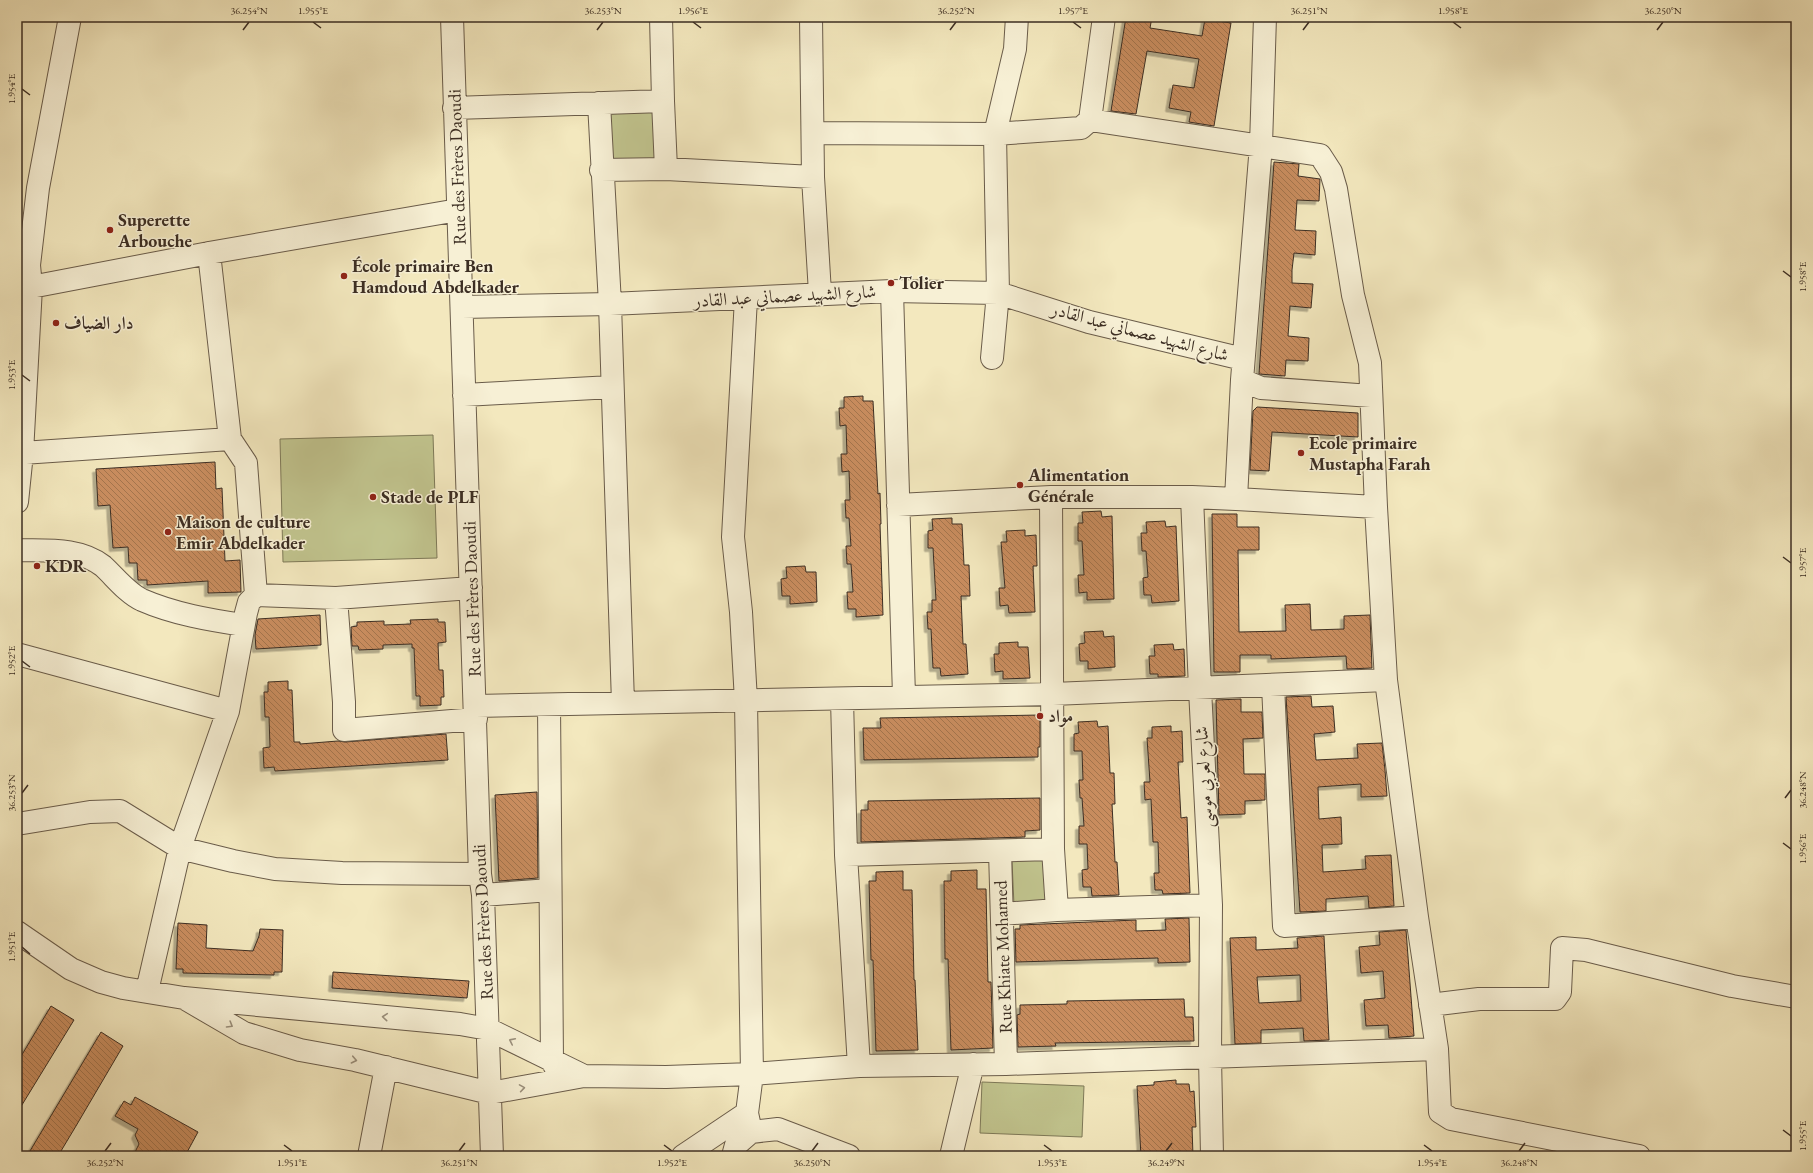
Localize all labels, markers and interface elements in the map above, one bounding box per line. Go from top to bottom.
text: 36.254°N [230,4,268,17]
text: 1.955°E [298,4,328,17]
text: 36.253°N [584,4,622,17]
text: 1.956°E [678,4,708,17]
text: 36.252°N [937,4,975,17]
text: 1.957°E [1058,4,1088,17]
text: 36.251°N [1290,4,1328,17]
text: 1.958°E [1438,4,1468,17]
text: 36.250°N [1644,4,1682,17]
text: 1.954°E [5,74,18,104]
street label: Rue des Frères Daoudi [442,88,471,245]
place label: Superette Arbouche [117,208,192,252]
marker: Superette Arbouche [105,225,115,235]
place label: École primaire Ben Hamdoud Abdelkader [352,254,520,298]
text: 1.958°E [1796,262,1809,292]
marker: École primaire Ben Hamdoud Abdelkader [339,271,349,281]
place label: Tolier [899,271,944,294]
marker: Tolier [886,278,896,288]
street label: شارع الشهيد عصماني عبد القادر [691,279,877,316]
street label: شارع الشهيد عصماني عبد القادر [1046,296,1231,370]
place label: دار الضياف [64,311,134,334]
marker: دار الضياف [51,318,61,328]
text: 1.953°E [5,360,18,390]
place label: Ecole primaire Mustapha Farah [1309,431,1431,475]
marker: Ecole primaire Mustapha Farah [1296,448,1306,458]
place label: Alimentation Générale [1027,463,1129,507]
marker: Alimentation Générale [1015,480,1025,490]
place label: Stade de PLF [381,485,479,508]
marker: Stade de PLF [368,492,378,502]
place label: Maison de culture Emir Abdelkader [176,510,311,554]
street label: Rue des Frères Daoudi [457,520,486,677]
marker: Maison de culture Emir Abdelkader [163,527,173,537]
text: 1.957°E [1796,548,1809,578]
place label: KDR [45,554,87,577]
marker: KDR [32,561,42,571]
text: 1.952°E [5,646,18,676]
place label: مواد [1048,704,1073,727]
marker: مواد [1035,711,1045,721]
street label: شارع لعربي موسى [1189,725,1222,828]
text: 36.248°N [1796,771,1809,809]
text: 36.253°N [5,774,18,812]
text: 1.956°E [1796,834,1809,864]
street label: Rue des Frères Daoudi [467,843,498,1000]
street label: Rue Khiate Mohamed [988,879,1017,1034]
text: 1.951°E [5,932,18,962]
one-way arrow [382,1013,388,1022]
one-way arrow [226,1020,233,1028]
one-way arrow [508,1038,516,1046]
one-way arrow [351,1056,358,1064]
one-way arrow [519,1084,525,1092]
text: 1.955°E [1796,1121,1809,1151]
text: 36.252°N [86,1156,124,1169]
text: 1.951°E [277,1156,307,1169]
text: 36.251°N [440,1156,478,1169]
text: 1.952°E [657,1156,687,1169]
text: 36.250°N [793,1156,831,1169]
text: 1.953°E [1037,1156,1067,1169]
text: 36.249°N [1147,1156,1185,1169]
text: 1.954°E [1417,1156,1447,1169]
text: 36.248°N [1500,1156,1538,1169]

